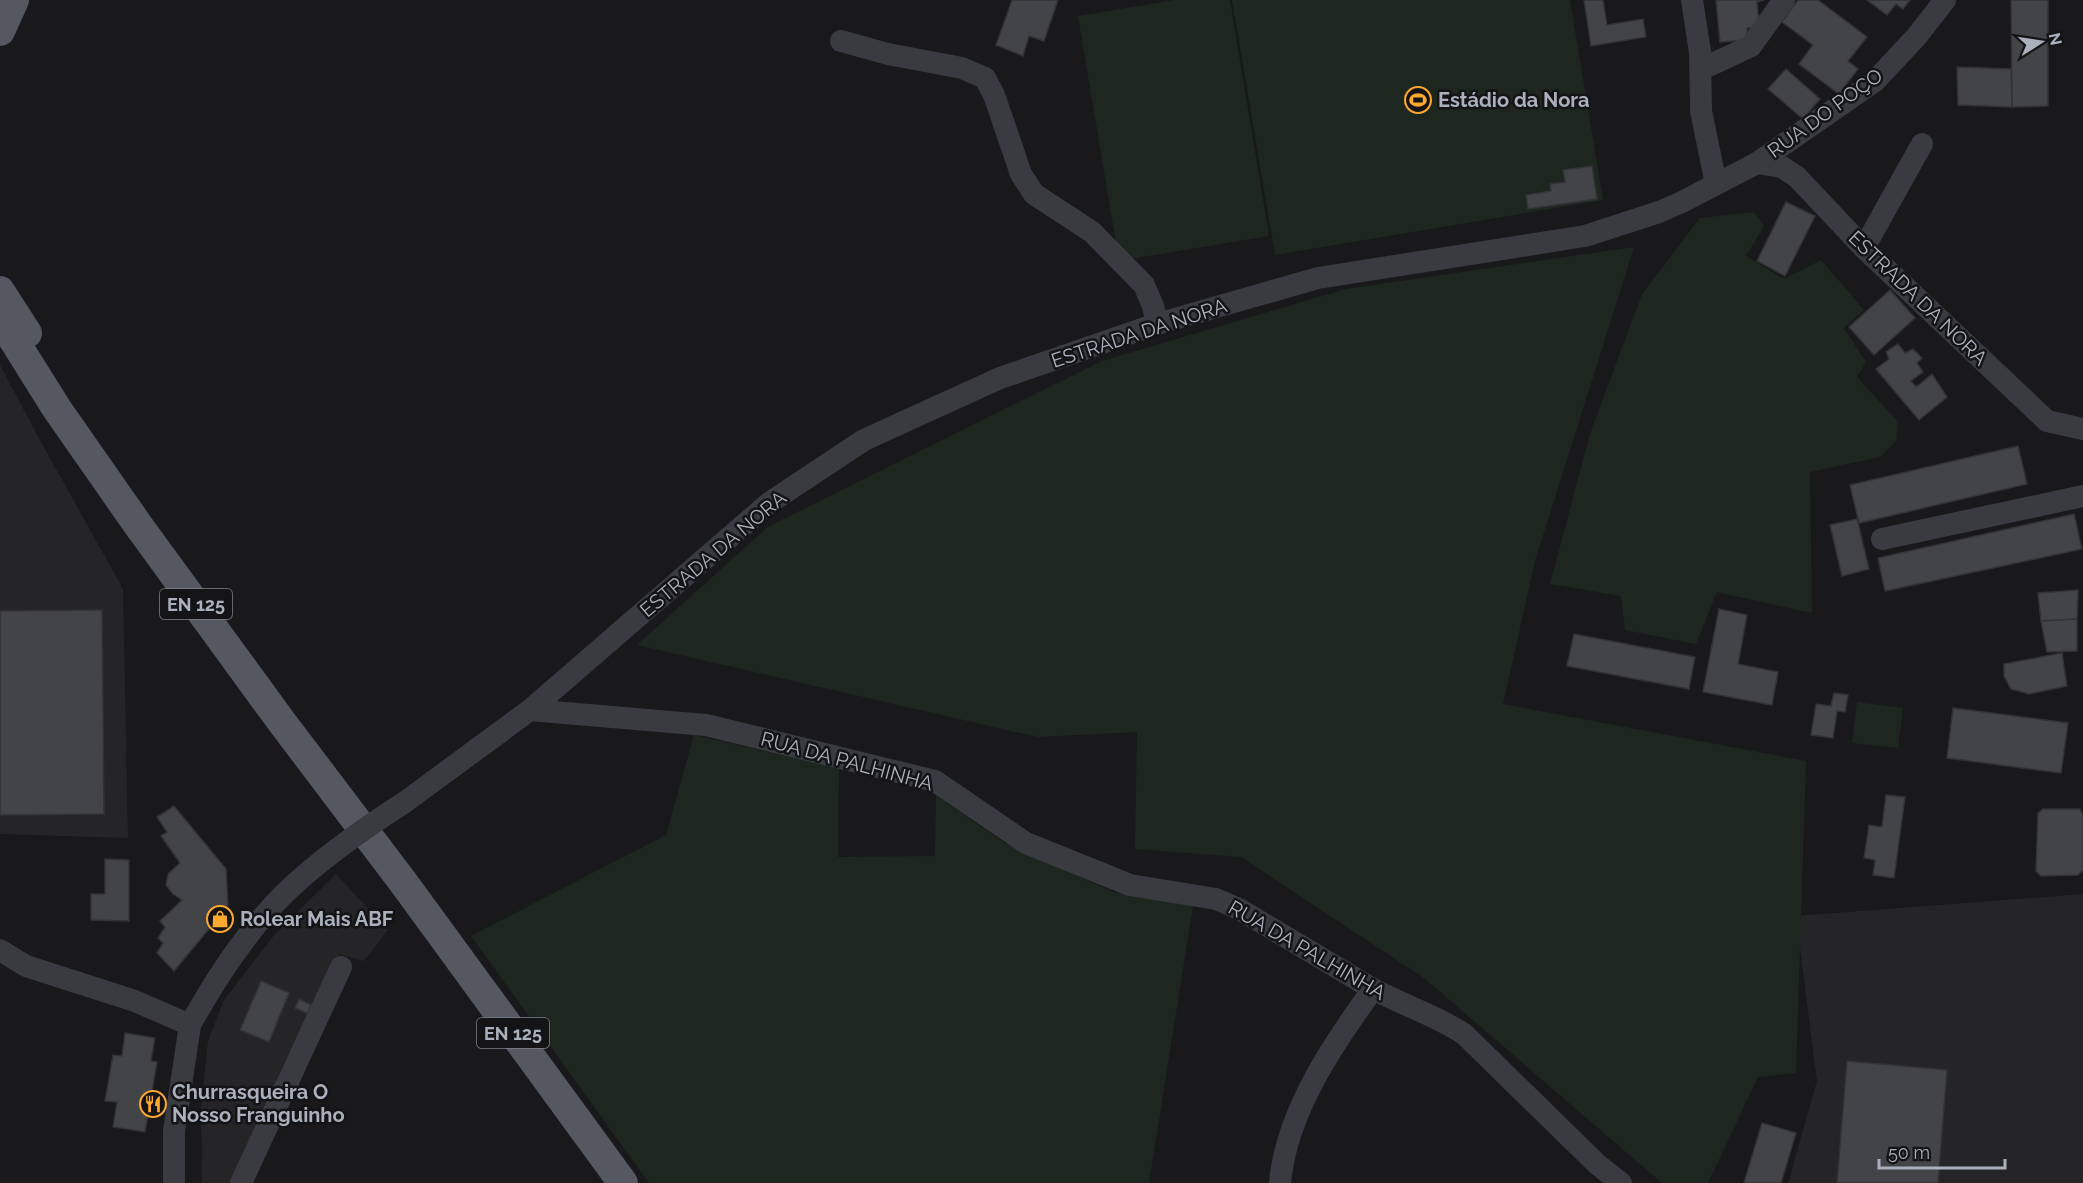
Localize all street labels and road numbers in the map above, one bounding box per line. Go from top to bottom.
street label: RUA DO POÇO [1763,63,1887,163]
street label: ESTRADA DA NORA [1844,226,1993,371]
street label: ESTRADA DA NORA [1048,293,1230,373]
street label: ESTRADA DA NORA [635,486,791,622]
road number: EN 125 [160,589,232,619]
street label: RUA DA PALHINHA [758,726,936,796]
street label: RUA DA PALHINHA [1224,895,1390,1005]
road number: EN 125 [477,1018,549,1048]

